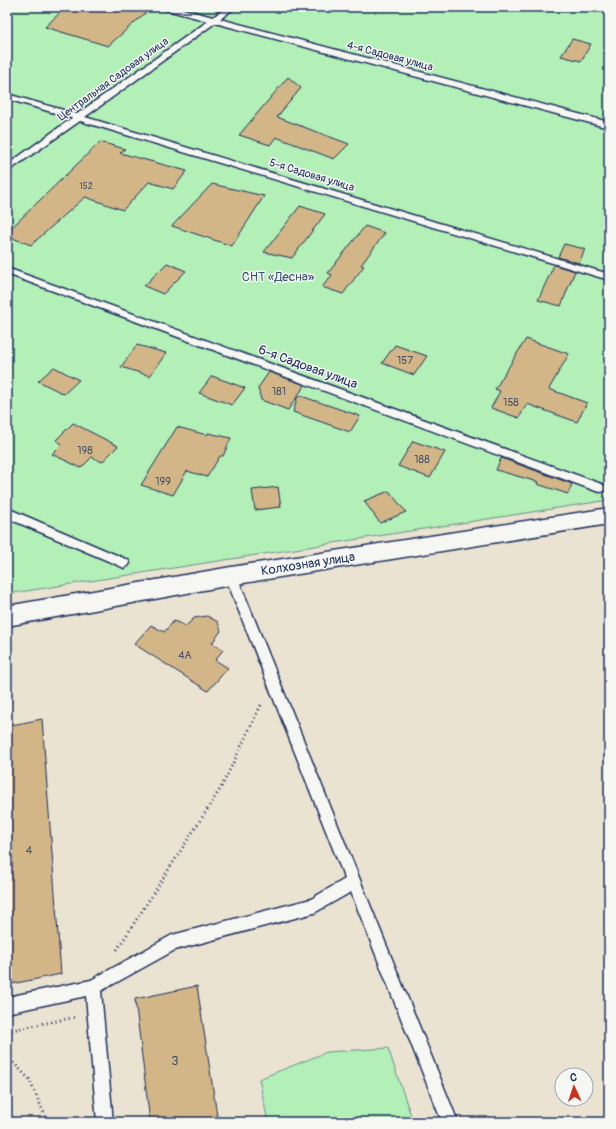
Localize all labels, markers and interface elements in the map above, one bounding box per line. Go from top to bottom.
street label: Центральная Садовая улица [55,35,171,123]
street label: 4-я Садовая улица [346,38,434,74]
street label: 5-я Садовая улица [268,156,356,194]
house number: 152 [79,181,93,192]
park label: СНТ «Десна» [242,269,315,285]
street label: 6-я Садовая улица [256,342,360,392]
house number: 157 [397,354,413,367]
house number: 181 [272,385,286,398]
house number: 158 [503,396,519,409]
house number: 198 [77,444,93,457]
house number: 188 [414,453,430,466]
house number: 199 [155,475,171,488]
street label: Колхозная улица [260,549,356,579]
house number: 4А [178,649,192,662]
house number: 4 [26,844,33,857]
house number: 3 [171,1053,179,1069]
north arrow [554,1067,594,1107]
text: С [570,1071,577,1084]

